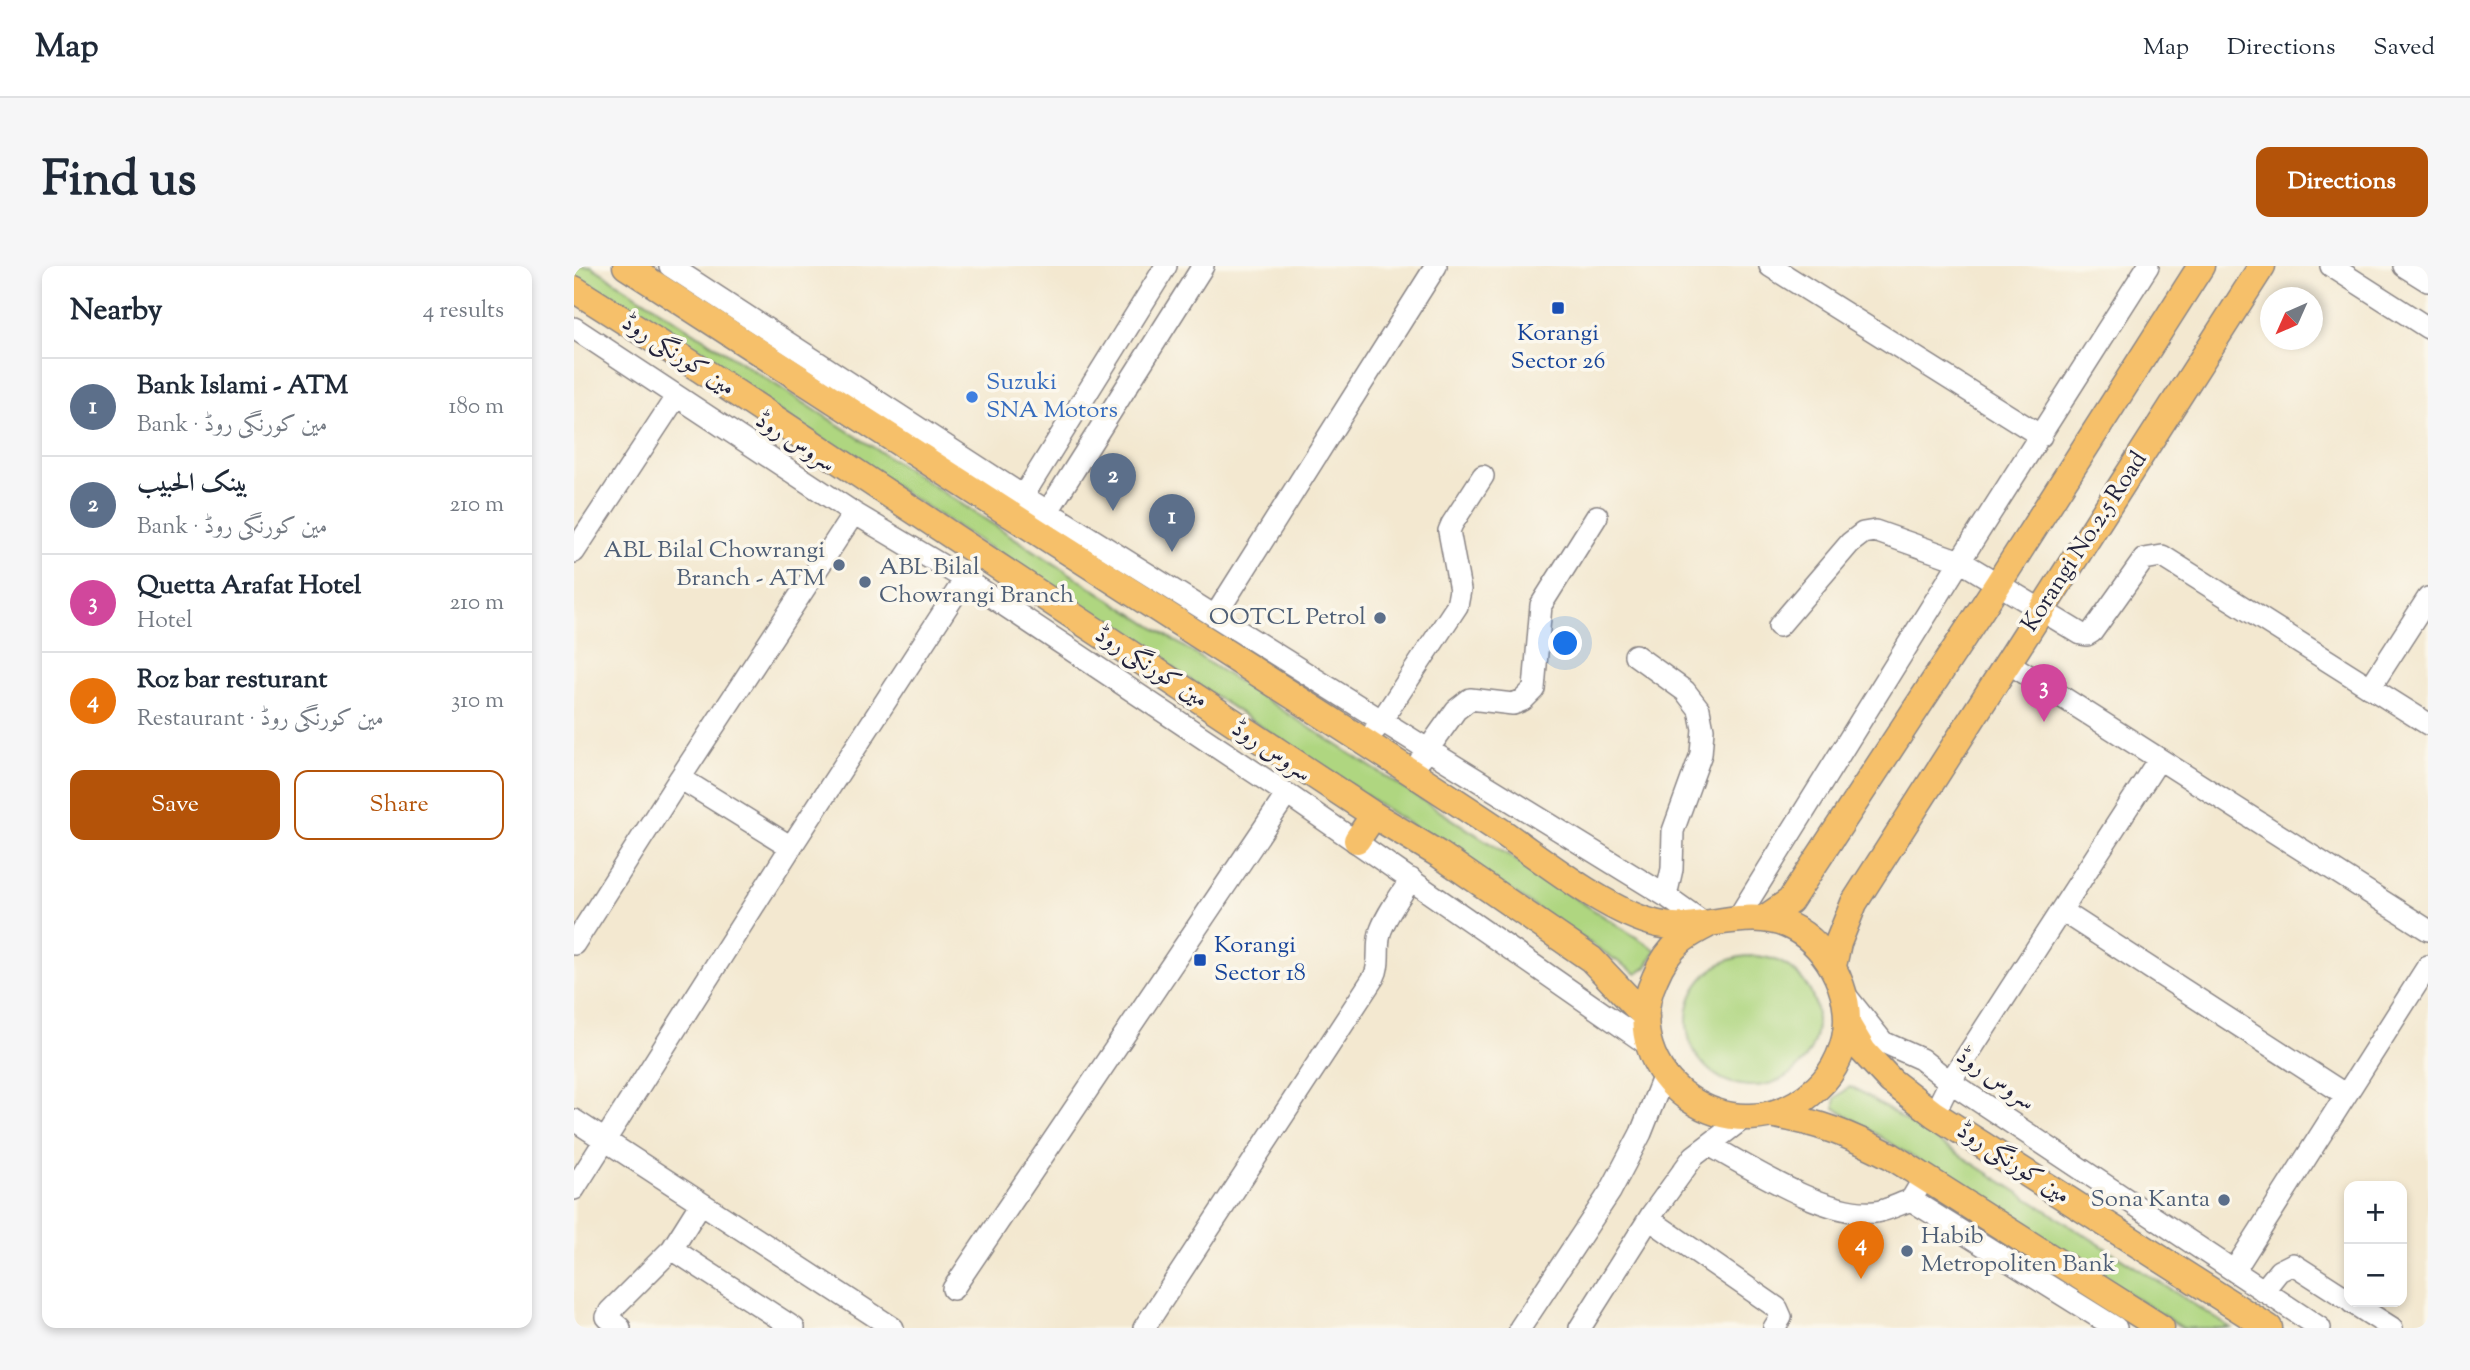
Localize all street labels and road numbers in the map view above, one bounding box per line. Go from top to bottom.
street label: مین کورنگی روڈ [615,307,741,405]
street label: سروس روڈ [748,404,842,482]
street label: Korangi No.2.5 Road [2014,445,2156,639]
street label: مین کورنگی روڈ [1088,619,1214,717]
street label: سروس روڈ [1224,713,1318,791]
street label: سروس روڈ [1948,1040,2042,1120]
street label: مین کورنگی روڈ [1950,1115,2076,1213]

